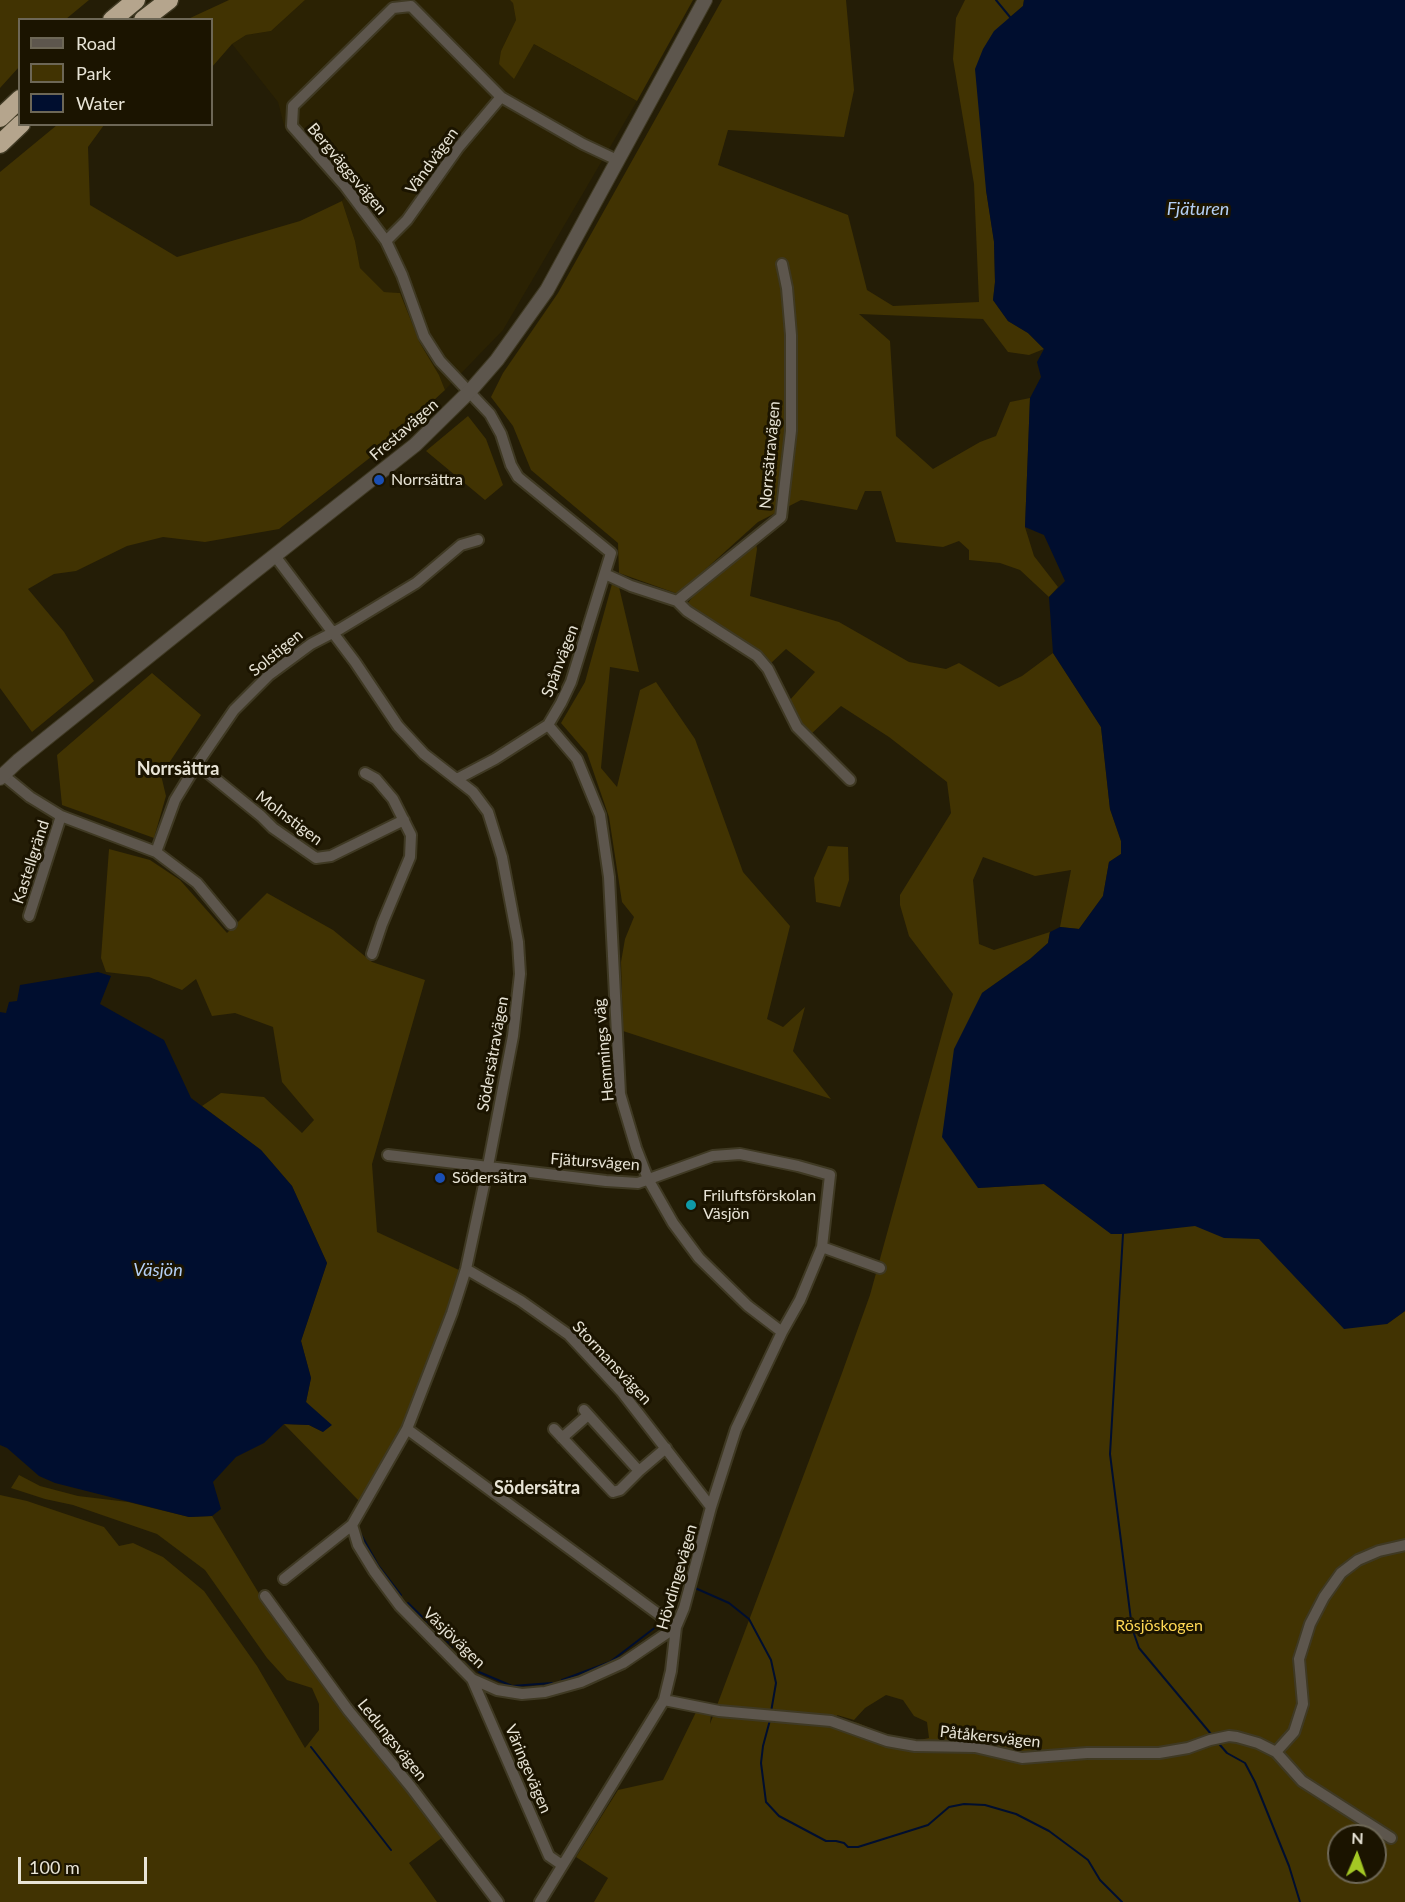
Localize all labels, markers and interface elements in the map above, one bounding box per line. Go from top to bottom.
legend [18,18,213,126]
text: Road [76,32,116,54]
text: Park [76,62,111,84]
text: Water [76,92,125,114]
street label: Bergväggsvägen [303,119,391,219]
street label: Vändvägen [402,124,462,198]
water label: Fjäturen [1167,198,1229,220]
street label: Frestavägen [366,395,442,465]
street label: Norrsätravägen [756,400,784,510]
place label: Norrsättra [391,470,463,490]
marker: Norrsättra [372,473,386,487]
street label: Spånvägen [537,622,583,700]
street label: Solstigen [245,625,307,681]
district label: Norrsättra [137,758,219,780]
street label: Molnstigen [252,787,326,849]
street label: Kastellgränd [8,818,54,906]
street label: Södersätravägen [473,995,513,1113]
street label: Hemmings väg [590,998,618,1102]
street label: Fjätursvägen [550,1149,640,1175]
place label: Södersätra [452,1168,527,1188]
marker: Södersätra [433,1171,447,1185]
place label: Friluftsförskolan Väsjön [703,1186,816,1224]
marker: Friluftsförskolan Väsjön [684,1198,698,1212]
water label: Väsjön [133,1259,183,1281]
street label: Stormansvägen [568,1317,656,1409]
district label: Södersätra [494,1477,580,1499]
street label: Hövdingevägen [653,1522,701,1632]
street label: Väsjövägen [419,1604,489,1672]
park label: Rösjöskogen [1115,1616,1203,1636]
street label: Ledungsvägen [353,1695,431,1785]
street label: Väringevägen [501,1722,555,1816]
street label: Påtåkersvägen [939,1722,1041,1752]
north arrow [1327,1824,1387,1884]
text: N [1351,1828,1364,1847]
scale bar [21,1845,150,1883]
text: 100 m [29,1856,80,1878]

